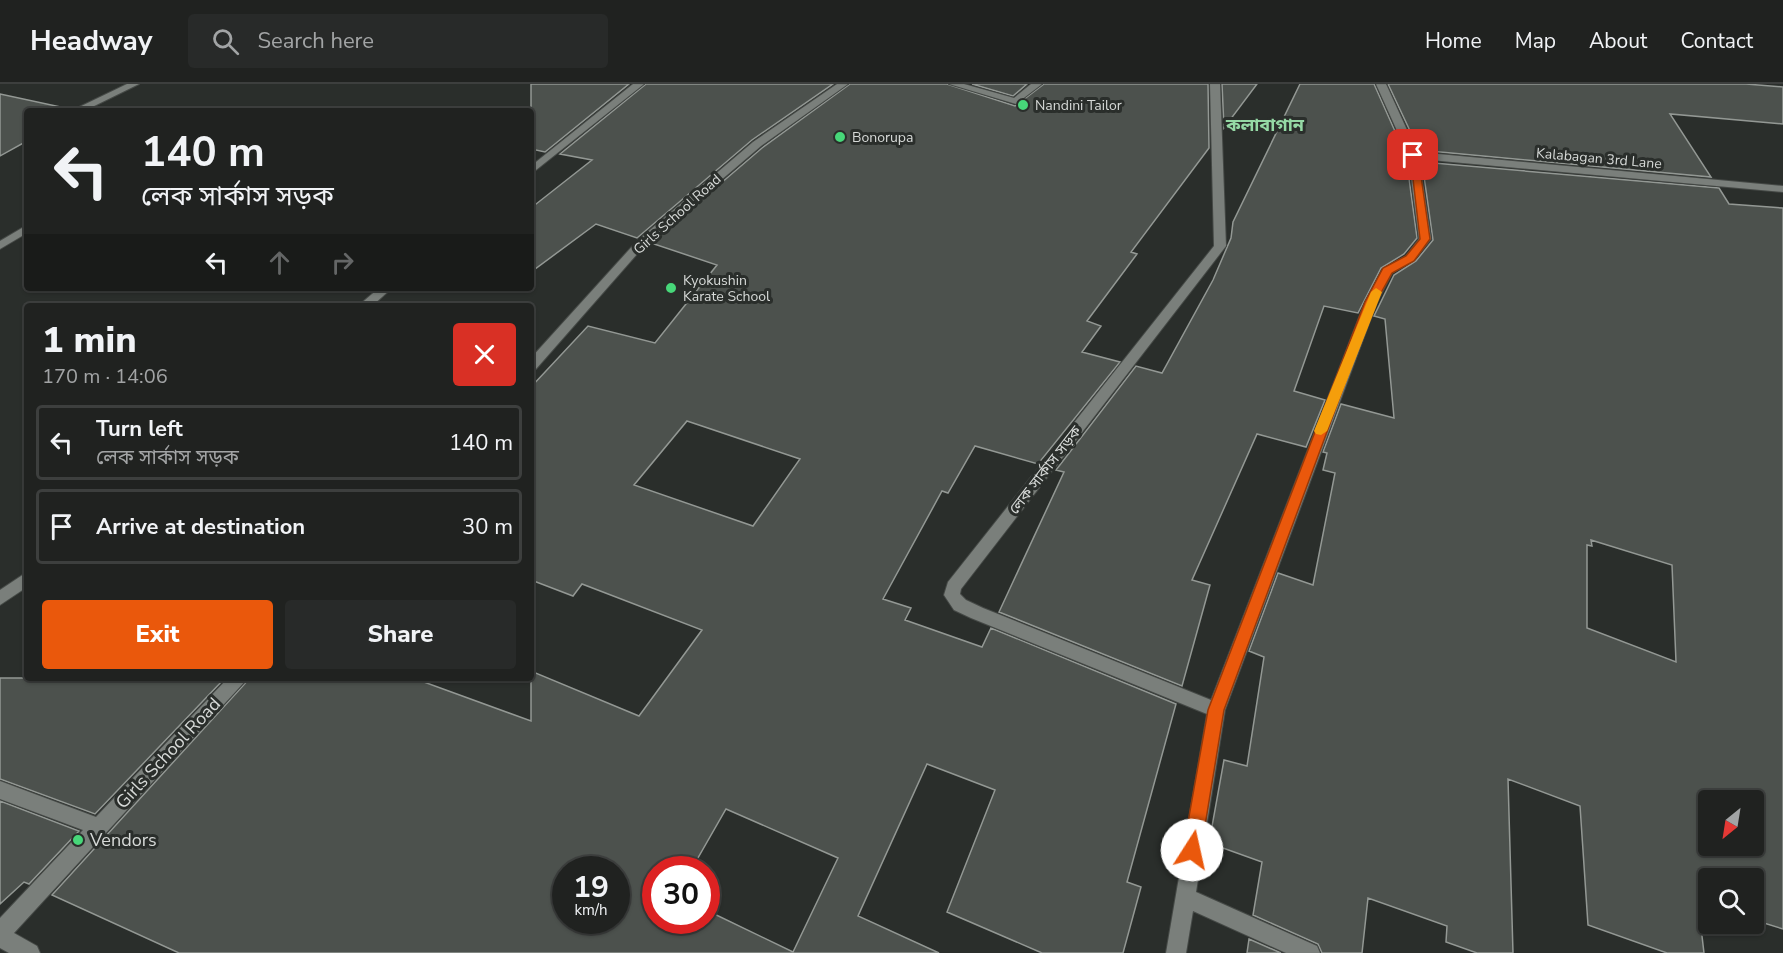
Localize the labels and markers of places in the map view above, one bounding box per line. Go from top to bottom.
place label: Nandini Tailor [1035,96,1122,115]
marker: Nandini Tailor [1016,98,1030,112]
place label: Bonorupa [852,128,913,147]
pin [1387,129,1438,180]
marker: Bonorupa [833,130,847,144]
place label: Kyokushin Karate School [683,271,771,306]
marker: Kyokushin Karate School [664,281,678,295]
place label: Vendors [89,828,157,852]
marker: Vendors [71,833,85,847]

